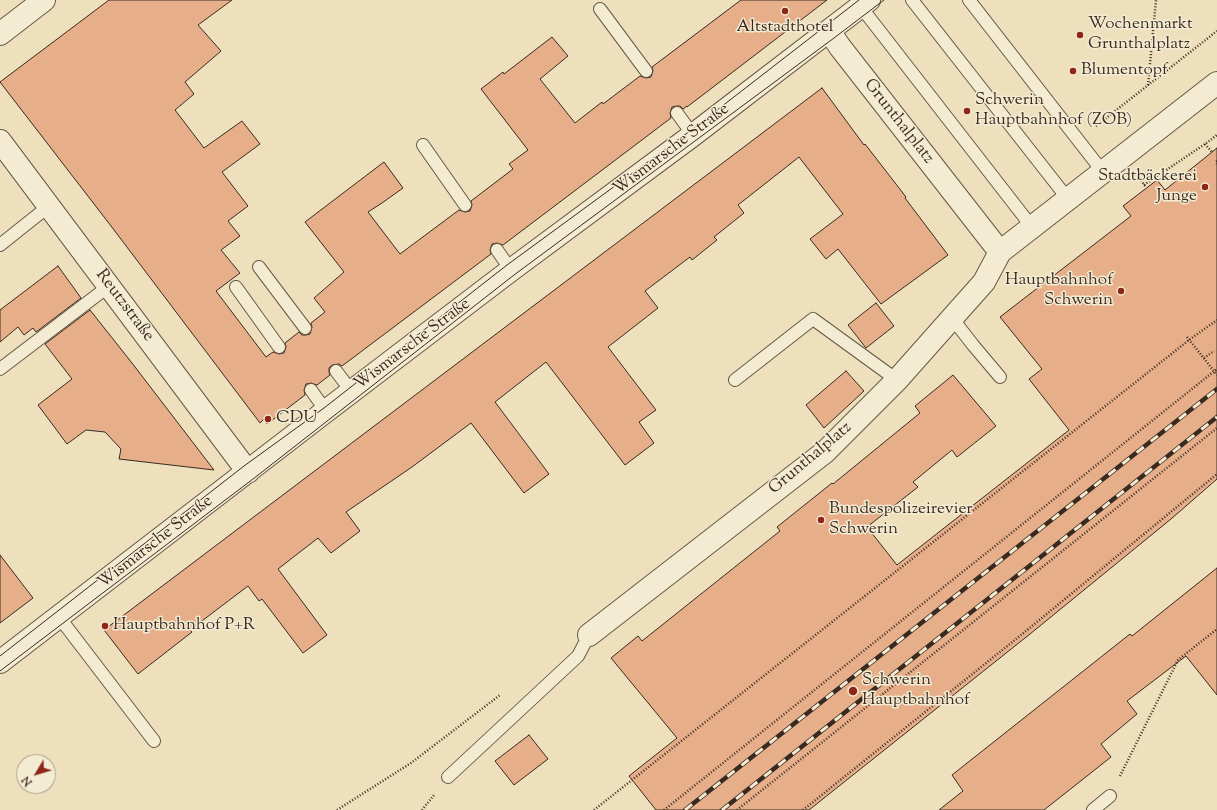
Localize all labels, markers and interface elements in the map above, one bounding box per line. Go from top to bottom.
marker: Altstadthotel [780,6,790,16]
place label: Wochenmarkt Grunthalplatz [1088,15,1193,55]
place label: Altstadthotel [737,18,833,38]
marker: Wochenmarkt Grunthalplatz [1075,30,1085,40]
place label: Blumentopf [1081,61,1168,81]
marker: Blumentopf [1068,66,1078,76]
street label: Grunthalplatz [859,75,937,169]
place label: Schwerin Hauptbahnhof (ZOB) [975,91,1132,131]
street label: Wismarsche Straße [610,100,734,200]
marker: Schwerin Hauptbahnhof (ZOB) [962,106,972,116]
place label: Stadtbäckerei Junge [1098,167,1197,207]
marker: Stadtbäckerei Junge [1200,182,1210,192]
street label: Reutzstraße [90,266,158,346]
place label: Hauptbahnhof Schwerin [1005,271,1113,311]
marker: Hauptbahnhof Schwerin [1116,286,1126,296]
street label: Wismarsche Straße [351,295,475,395]
place label: CDU [276,409,317,429]
marker: CDU [263,414,273,424]
street label: Grunthalplatz [765,418,857,500]
street label: Wismarsche Straße [95,492,217,594]
place label: Bundespolizeirevier Schwerin [829,500,973,540]
marker: Bundespolizeirevier Schwerin [816,515,826,525]
place label: Hauptbahnhof P+R [113,616,255,636]
marker: Hauptbahnhof P+R [100,621,110,631]
place label: Schwerin Hauptbahnhof [862,671,970,711]
marker: Schwerin Hauptbahnhof [847,685,859,697]
north arrow [16,754,56,794]
text: N [18,772,36,789]

